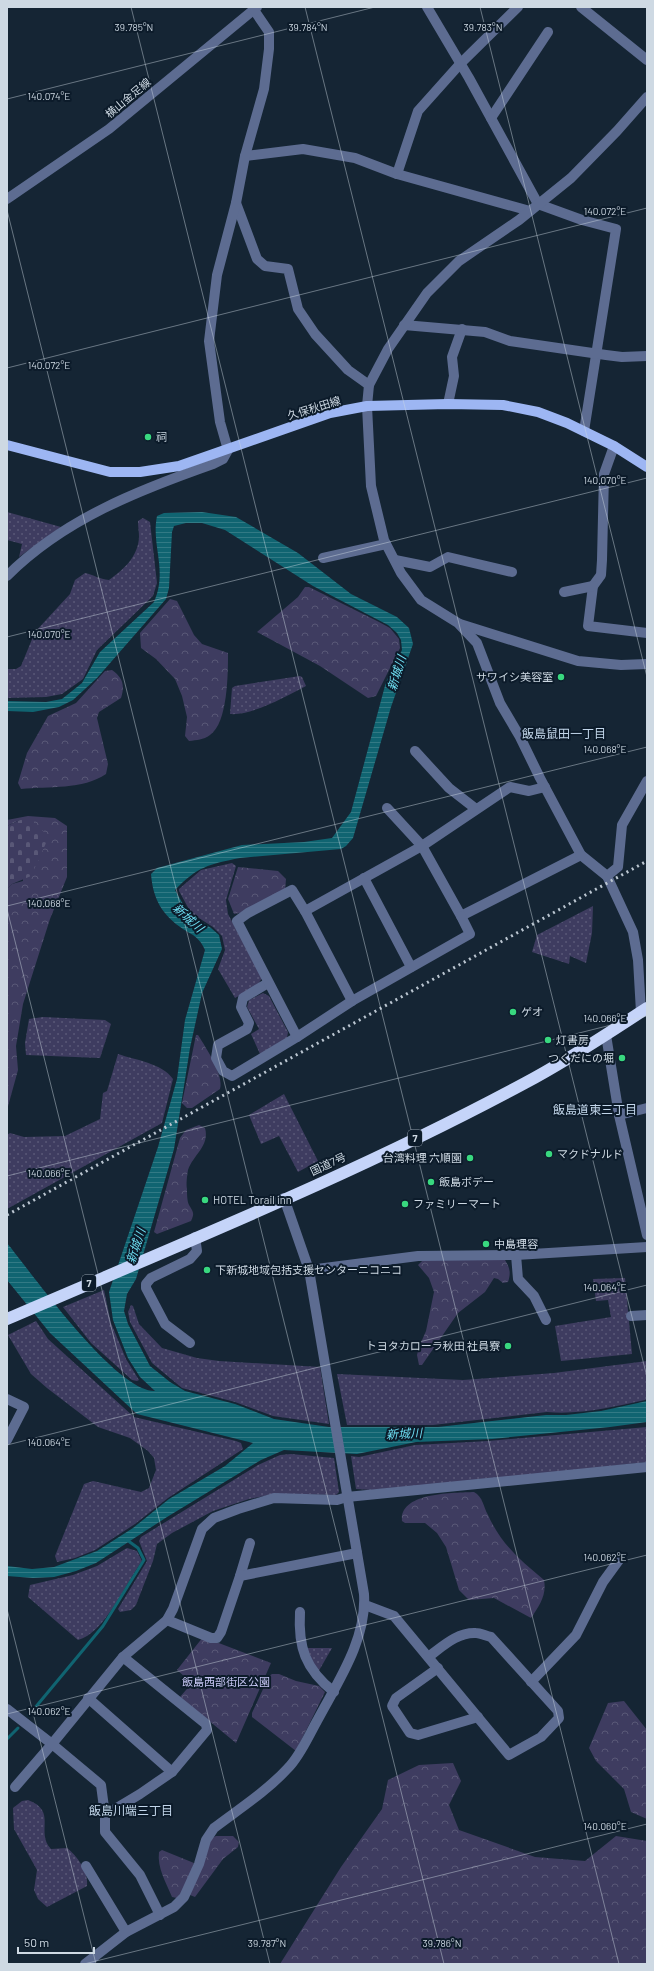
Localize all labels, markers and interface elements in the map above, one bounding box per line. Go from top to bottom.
text: 39.785°N [115,21,153,33]
text: 39.784°N [288,21,328,33]
text: 39.783°N [464,21,502,33]
street label: 横山金足線 [102,75,153,120]
text: 140.074°E [28,90,70,102]
text: 140.072°E [584,205,626,217]
text: 140.072°E [28,359,70,371]
street label: 久保秋田線 [286,393,342,422]
place label: 祠 [156,430,167,443]
marker: 祠 [143,432,153,442]
text: 140.070°E [584,474,627,486]
text: 140.070°E [28,628,71,640]
water label: 新城川 [384,652,409,692]
place label: サワイシ美容室 [476,670,553,683]
marker: サワイシ美容室 [556,672,566,682]
district label: 飯島鼠田一丁目 [522,726,606,740]
text: 140.068°E [584,743,626,755]
text: 140.068°E [28,897,70,909]
water label: 新城川 [171,900,208,936]
place label: ゲオ [521,1005,543,1018]
marker: ゲオ [508,1007,518,1017]
text: 140.066°E [584,1012,626,1024]
place label: 灯書房 [556,1033,589,1046]
marker: 灯書房 [543,1035,553,1045]
place label: つくだにの堀 [548,1051,614,1064]
marker: つくだにの堀 [617,1053,627,1063]
district label: 飯島道東三丁目 [553,1102,637,1116]
road number: 7 [408,1130,422,1146]
place label: マクドナルド [557,1147,623,1160]
marker: マクドナルド [544,1149,554,1159]
street label: 国道7号 [308,1150,348,1178]
place label: 台湾料理 六順園 [383,1151,462,1164]
marker: 台湾料理 六順園 [465,1153,475,1163]
text: 140.066°E [28,1167,70,1179]
place label: 飯島ボデー [439,1175,494,1188]
marker: 飯島ボデー [426,1177,436,1187]
place label: HOTEL Torail inn [213,1193,292,1206]
marker: HOTEL Torail inn [200,1195,210,1205]
place label: ファミリーマート [413,1197,501,1210]
marker: ファミリーマート [400,1199,410,1209]
water label: 新城川 [123,1225,148,1265]
place label: 中島理容 [494,1237,538,1250]
marker: 中島理容 [481,1239,491,1249]
place label: 下新城地域包括支援センターニコニコ [215,1263,402,1276]
marker: 下新城地域包括支援センターニコニコ [202,1265,212,1275]
road number: 7 [82,1275,96,1291]
text: 140.064°E [583,1281,627,1293]
place label: トヨタカローラ秋田 社員寮 [366,1339,500,1352]
marker: トヨタカローラ秋田 社員寮 [503,1341,513,1351]
water label: 新城川 [386,1425,424,1441]
text: 140.064°E [27,1436,71,1448]
text: 140.062°E [583,1551,627,1563]
park label: 飯島西部街区公園 [182,1675,270,1688]
text: 140.062°E [27,1705,71,1717]
district label: 飯島川端三丁目 [89,1803,173,1817]
text: 140.060°E [583,1820,627,1832]
scale bar [18,1929,94,1955]
text: 50 m [24,1935,49,1949]
text: 39.787°N [248,1937,286,1949]
text: 39.786°N [423,1937,461,1949]

